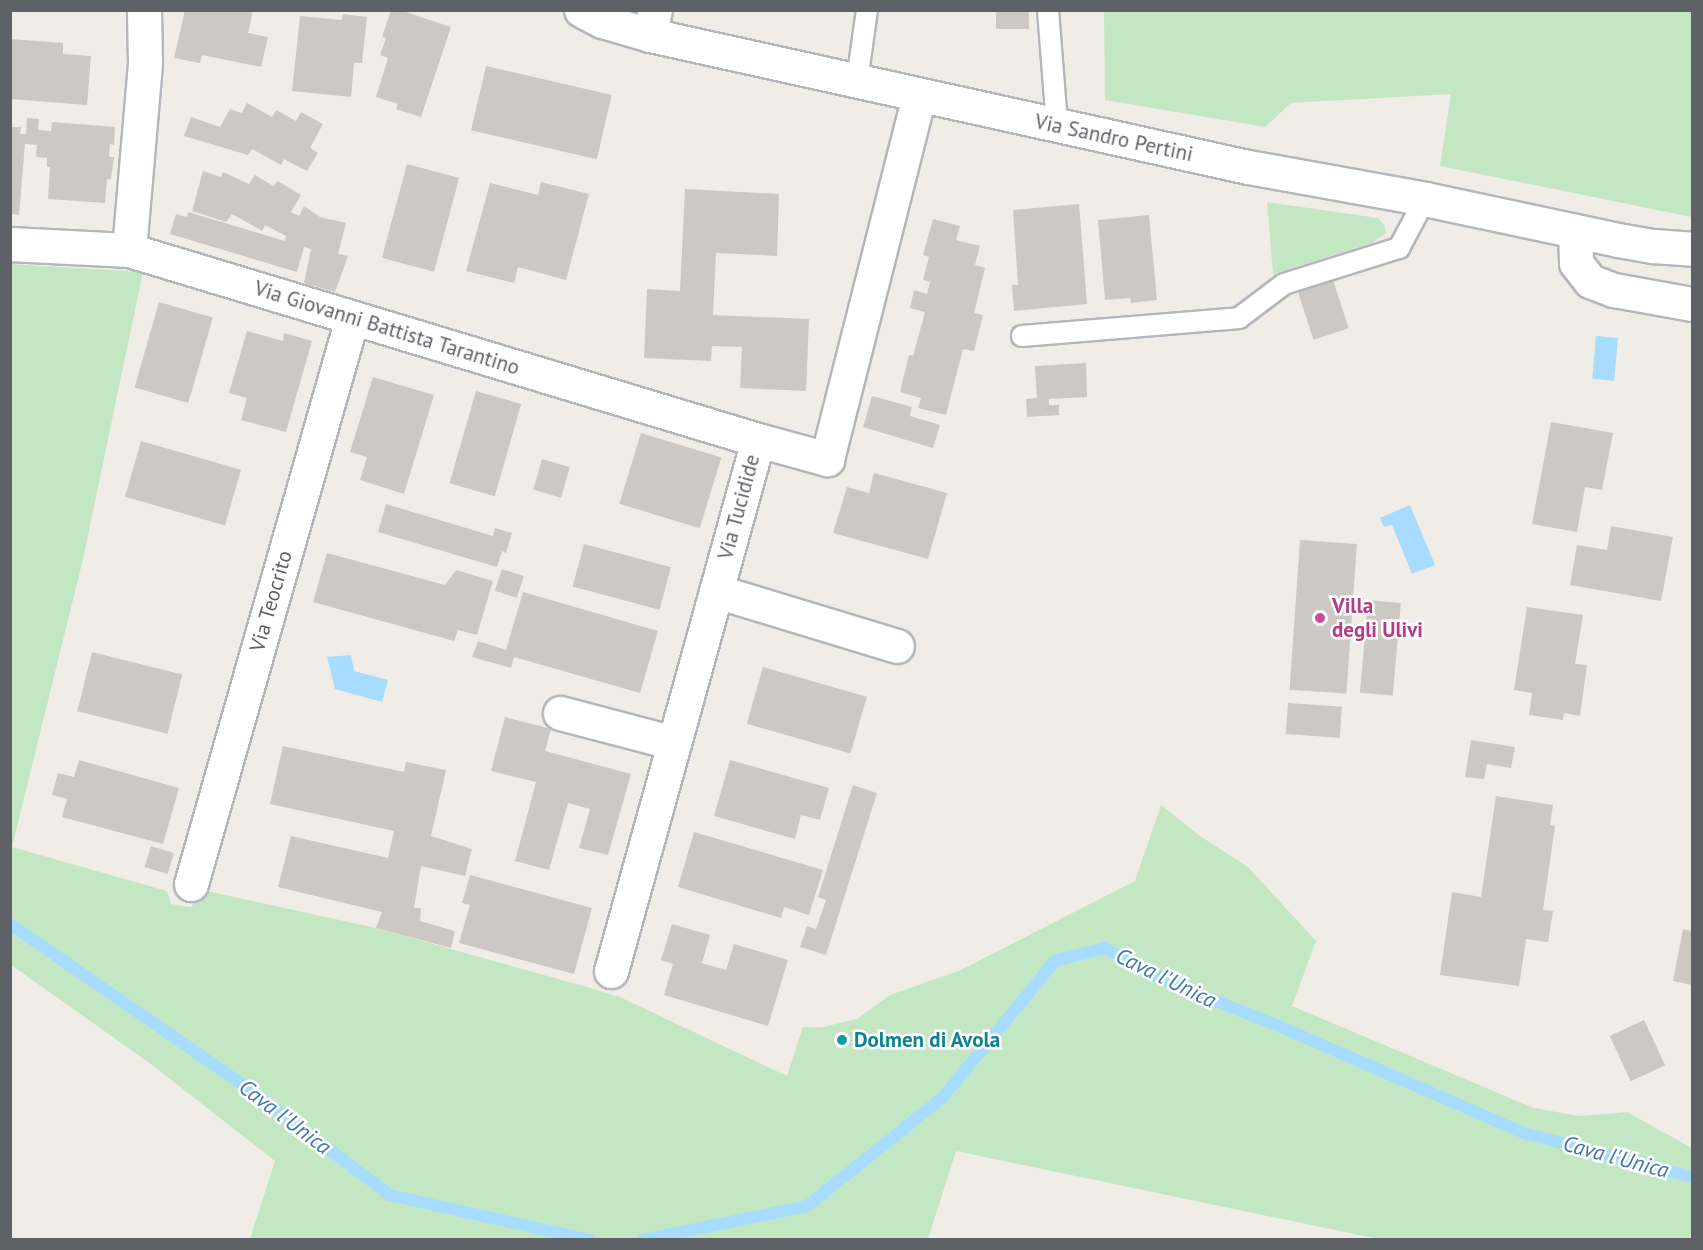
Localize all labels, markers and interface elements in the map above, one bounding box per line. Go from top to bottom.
street label: Via Sandro Pertini [1033,109,1195,167]
street label: Via Giovanni Battista Tarantino [251,275,523,381]
street label: Via Tucidide [713,451,765,563]
street label: Via Teocrito [244,547,298,655]
place label: Villa degli Ulivi [1332,593,1423,643]
marker: Villa degli Ulivi [1313,611,1327,625]
water label: Cava l'Unica [1112,942,1220,1014]
place label: Dolmen di Avola [854,1027,1001,1053]
marker: Dolmen di Avola [835,1033,849,1047]
water label: Cava l'Unica [234,1074,336,1160]
water label: Cava l'Unica [1560,1130,1672,1184]

